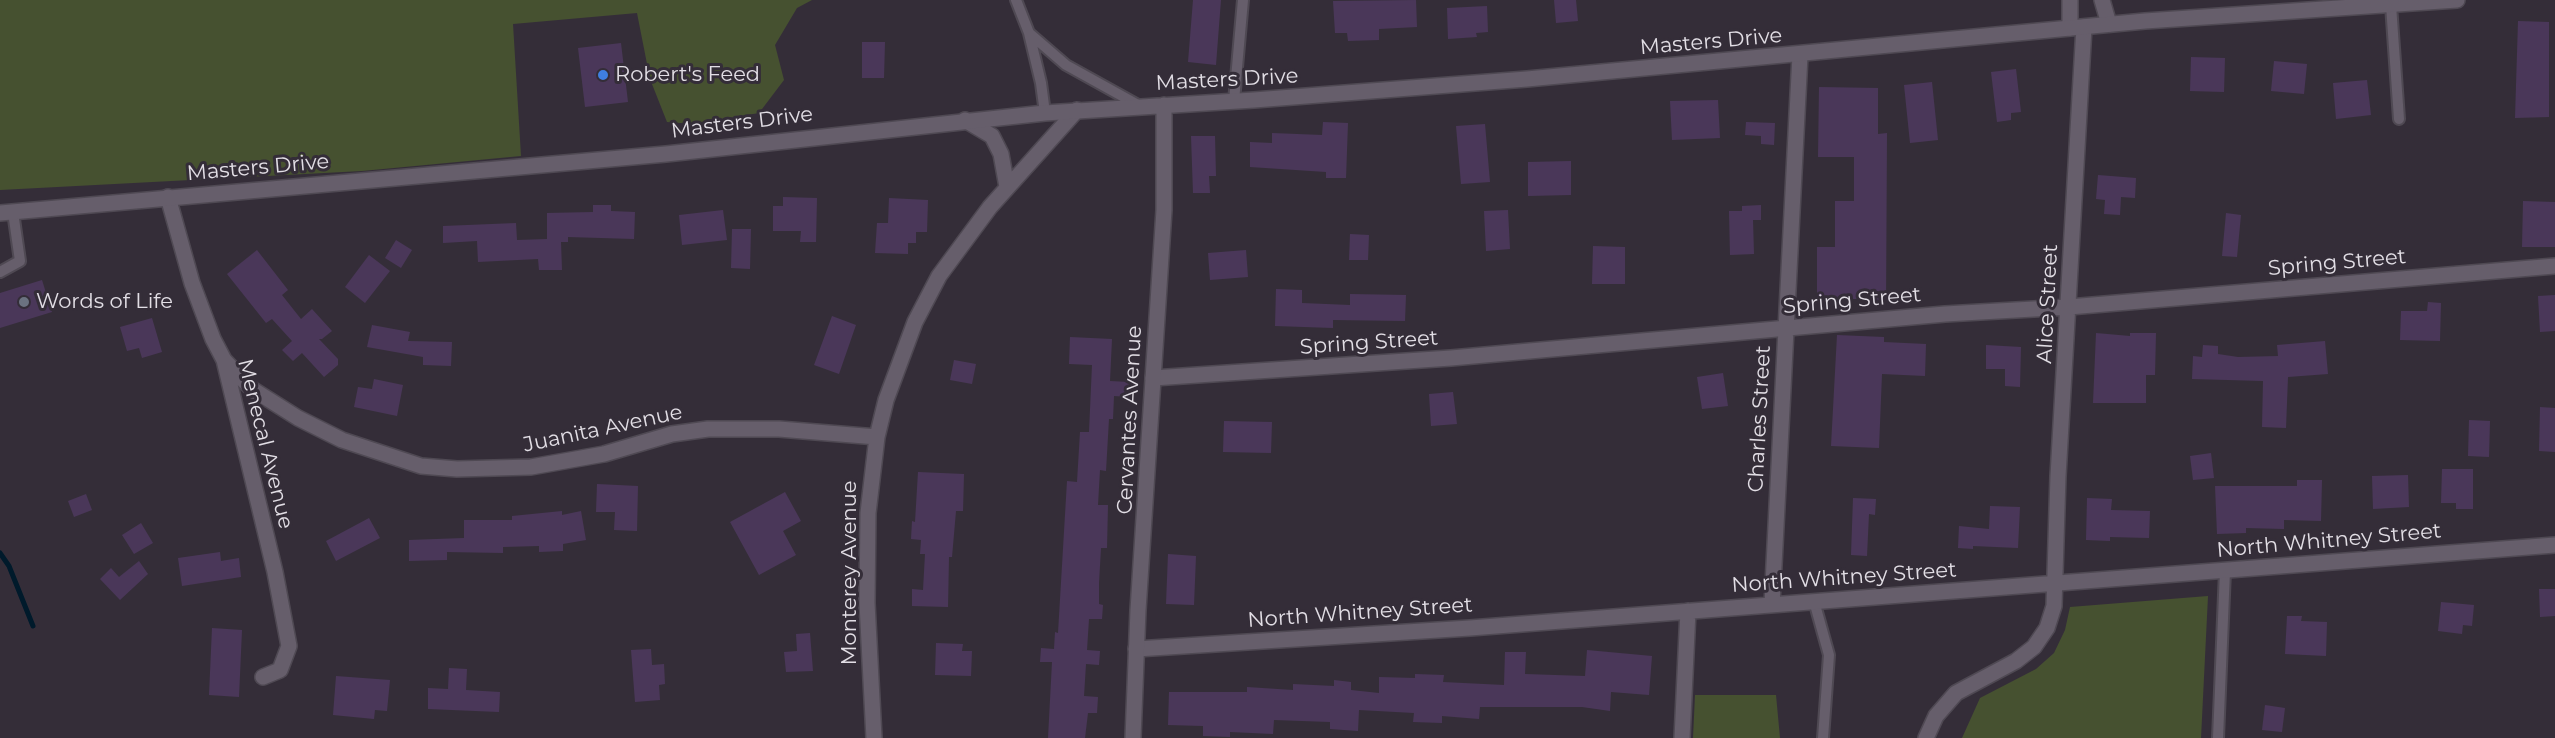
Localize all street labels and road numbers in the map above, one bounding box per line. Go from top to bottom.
street label: Masters Drive [1639,23,1783,61]
street label: Masters Drive [1155,64,1299,96]
street label: Masters Drive [670,102,814,144]
street label: Masters Drive [186,149,330,187]
street label: Alice Street [2032,244,2064,364]
street label: Spring Street [2267,244,2407,282]
street label: Spring Street [1782,282,1922,320]
street label: Cervantes Avenue [1112,325,1148,515]
street label: Spring Street [1299,326,1439,360]
street label: Charles Street [1744,345,1776,493]
street label: Menecal Avenue [232,356,298,532]
street label: Juanita Avenue [521,400,685,458]
street label: Monterey Avenue [837,480,863,666]
street label: North Whitney Street [2216,519,2442,563]
street label: North Whitney Street [1731,558,1957,598]
street label: North Whitney Street [1247,593,1473,633]

